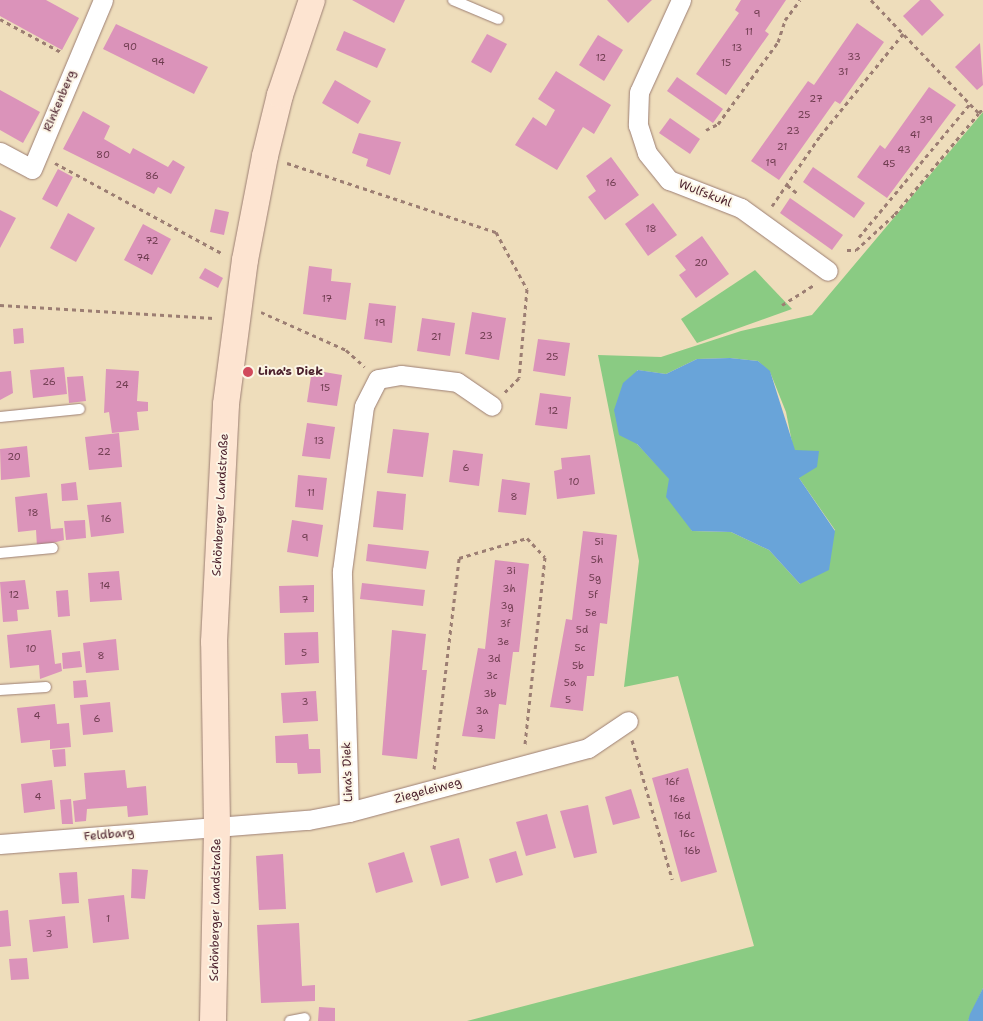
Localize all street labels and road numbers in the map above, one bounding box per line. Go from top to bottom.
street label: Rinkenberg [41,68,79,134]
street label: Wulfskuhl [676,177,734,211]
street label: Schönberger Landstraße [210,433,232,577]
street label: Lina's Diek [340,742,356,802]
street label: Ziegeleiweg [393,775,463,807]
street label: Feldbarg [83,826,135,844]
street label: Schönberger Landstraße [208,838,224,982]

